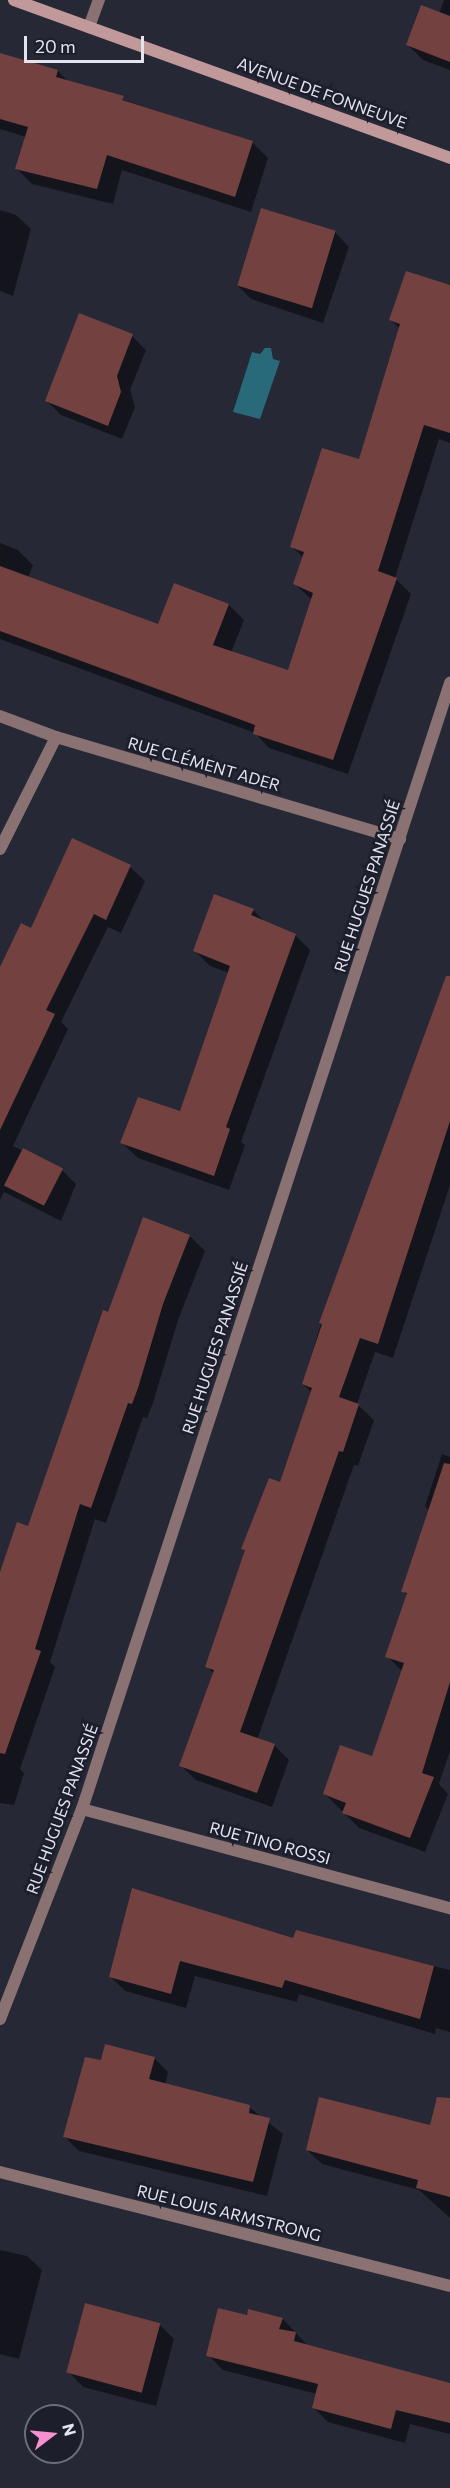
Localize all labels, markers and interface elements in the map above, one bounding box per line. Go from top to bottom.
scale bar [27,24,147,62]
text: 20 m [35,35,76,57]
street label: AVENUE DE FONNEUVE [235,53,409,133]
street label: RUE CLÉMENT ADER [126,733,282,795]
street label: RUE HUGUES PANASSIÉ [330,798,404,974]
street label: RUE HUGUES PANASSIÉ [178,1260,252,1436]
street label: RUE HUGUES PANASSIÉ [22,1721,102,1897]
street label: RUE TINO ROSSI [207,1818,333,1868]
street label: RUE LOUIS ARMSTRONG [135,2181,323,2245]
north arrow [24,2404,84,2464]
text: N [59,2421,81,2438]

